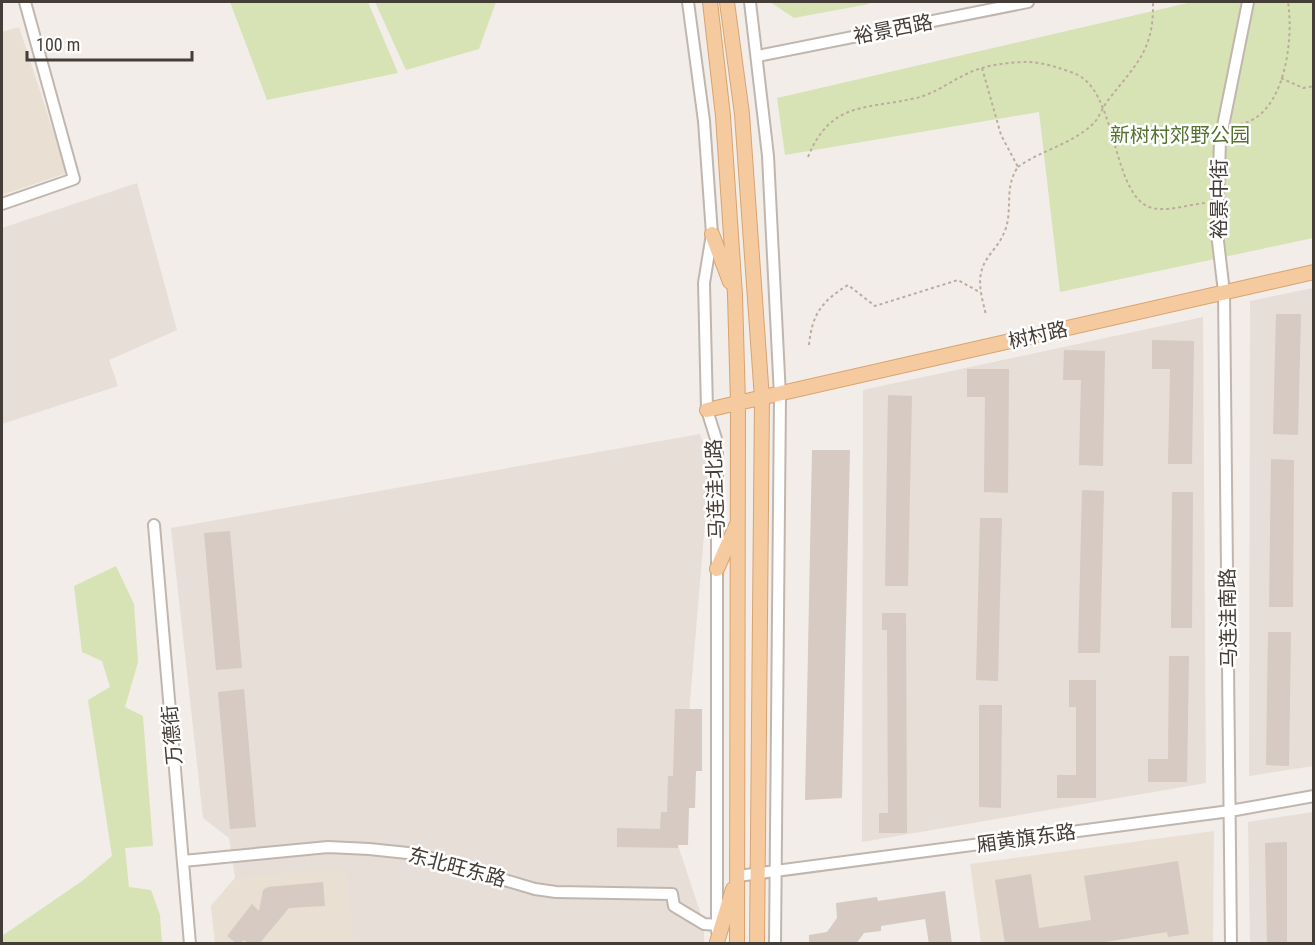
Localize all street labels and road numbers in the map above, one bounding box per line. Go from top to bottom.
street label: 裕景西路 [851,10,935,48]
street label: 裕景中街 [1207,159,1231,239]
street label: 树村路 [1006,317,1070,353]
street label: 马连洼北路 [701,439,729,539]
street label: 马连洼南路 [1215,568,1241,668]
street label: 万德街 [157,704,187,766]
street label: 厢黄旗东路 [975,819,1077,857]
street label: 东北旺东路 [406,842,508,892]

